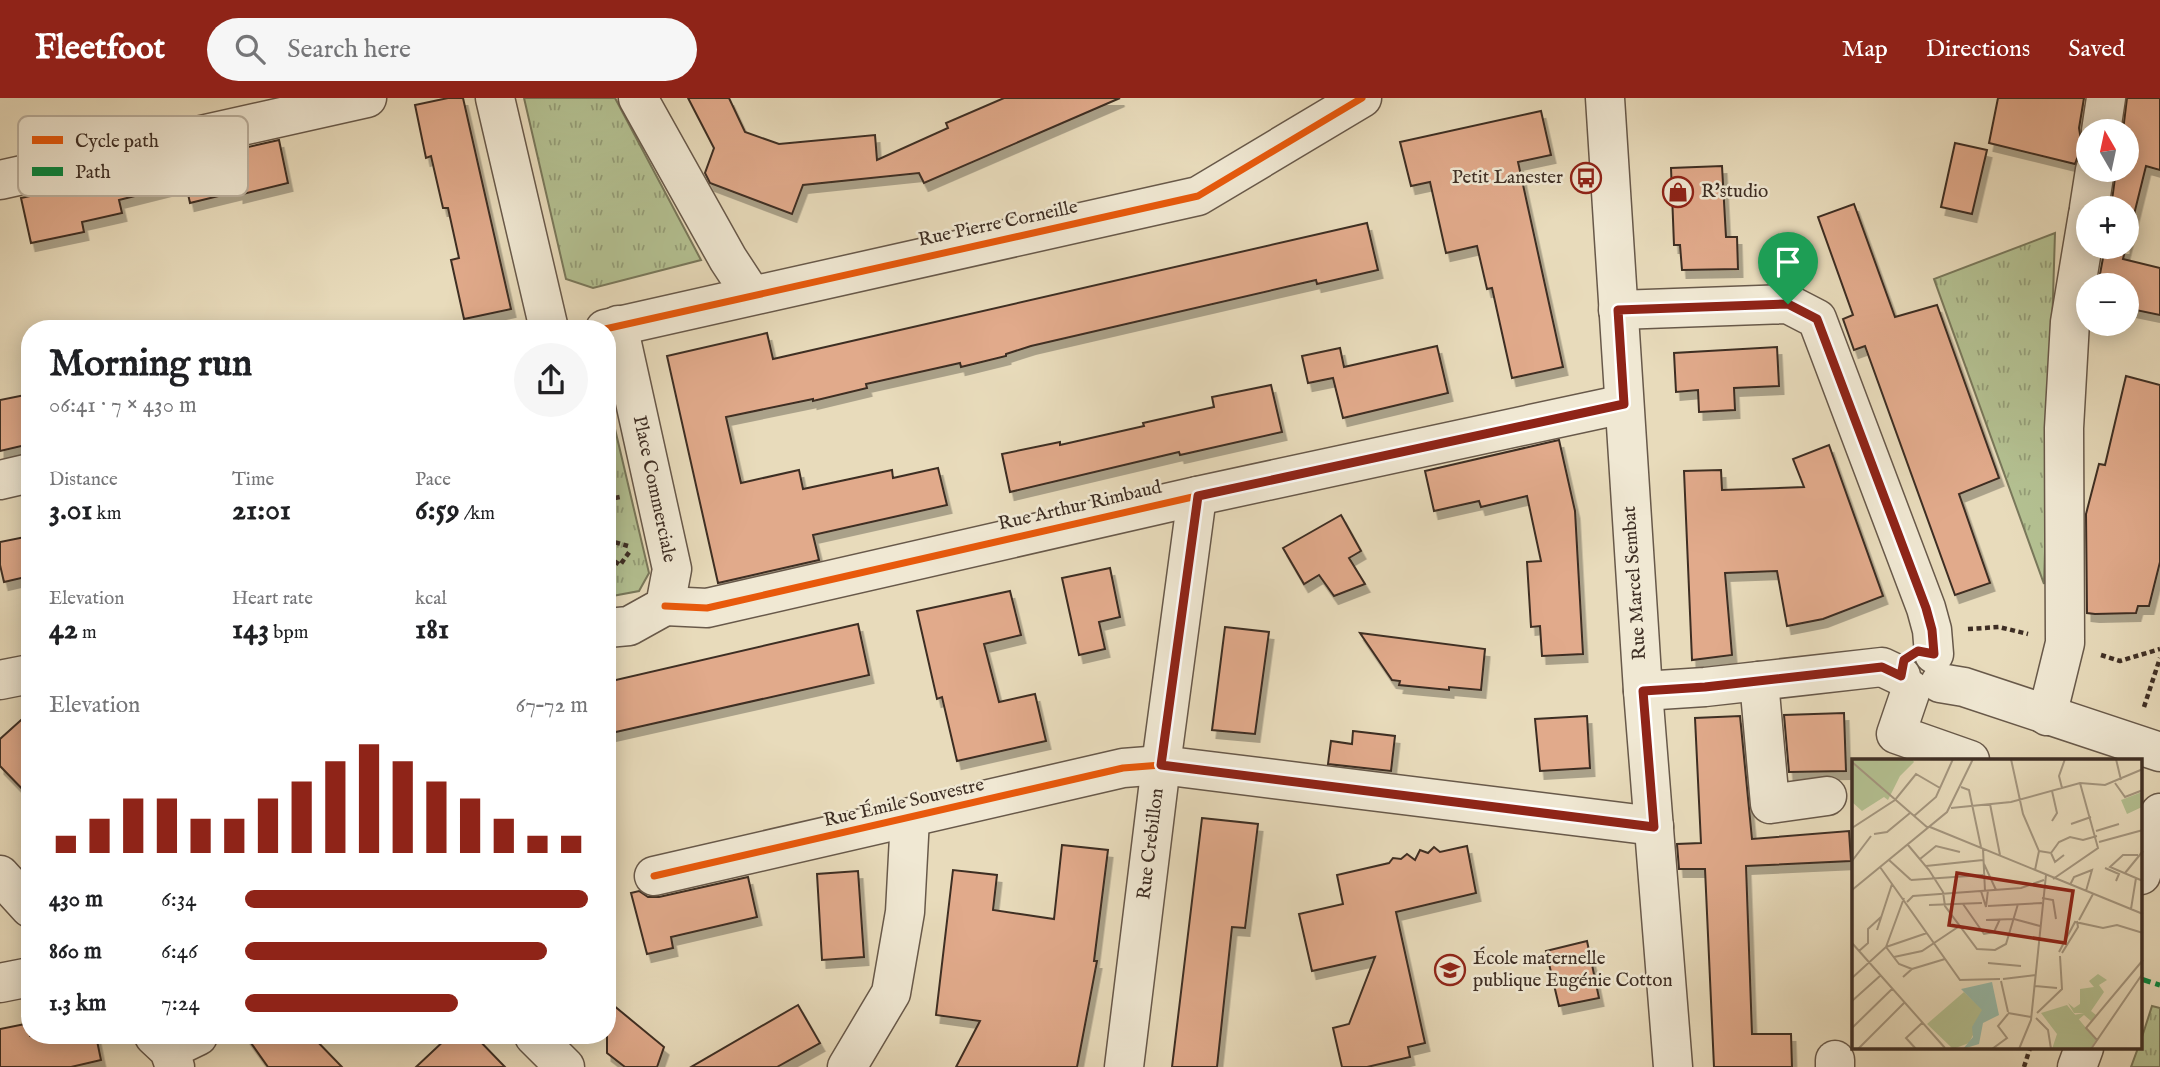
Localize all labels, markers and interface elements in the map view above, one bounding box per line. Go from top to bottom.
search box [207,18,697,81]
text: Fleetfoot [35,28,165,70]
icon: search [231,30,269,68]
text: Search here [287,33,411,66]
text: Map [1842,34,1888,65]
text: Directions [1926,34,2030,65]
text: Saved [2068,34,2125,65]
legend [18,116,248,196]
north arrow [2076,119,2138,182]
map controls [2076,119,2139,336]
text: Cycle path [75,130,159,154]
text: Path [75,161,111,185]
bus stop icon: Petit Lanester [1569,161,1603,195]
place label: Petit Lanester [1452,166,1563,190]
shop icon: R'studio [1661,175,1695,209]
place label: R'studio [1701,180,1768,204]
street label: Rue Pierre Corneille [916,195,1080,253]
button: + [2076,196,2139,259]
pin [1758,232,1818,304]
icon: arrive [1769,243,1807,281]
button: − [2076,273,2139,336]
text: Morning run [49,341,252,389]
button: share [514,343,588,417]
text: 06:41 · 7 × 430 m [49,391,197,420]
street label: Place Commerciale [627,413,681,565]
text: Distance [49,468,118,492]
text: Time [232,468,274,492]
text: Pace [415,468,451,492]
street label: Rue Arthur Rimbaud [996,475,1165,536]
text: 3.01 [49,492,92,530]
text: 21:01 [232,492,291,530]
text: 6:59 [415,492,460,530]
text: km [92,502,121,526]
text: /km [460,502,495,526]
street label: Rue Marcel Sembat [1618,505,1652,661]
text: Elevation [49,587,124,611]
text: Heart rate [232,587,313,611]
text: kcal [415,587,447,611]
text: 42 [49,611,78,649]
text: 143 [232,611,269,649]
text: 181 [415,611,449,649]
text: m [78,621,97,645]
text: bpm [269,621,308,645]
text: Elevation [49,691,140,720]
text: 67–72 m [516,691,588,720]
inset map [1852,759,2142,1049]
street label: Rue Émile Souvestre [821,772,987,833]
street label: Rue Crebillon [1132,787,1170,901]
text: 430 m [49,885,103,914]
text: 6:34 [161,885,197,914]
text: 860 m [49,937,102,966]
text: 6:46 [161,937,198,966]
place label: École maternelle publique Eugénie Cotton [1473,946,1673,993]
school or university icon: École maternelle publique Eugénie Cotton [1433,953,1467,987]
text: 1.3 km [49,989,106,1018]
text: 7:24 [161,989,200,1018]

